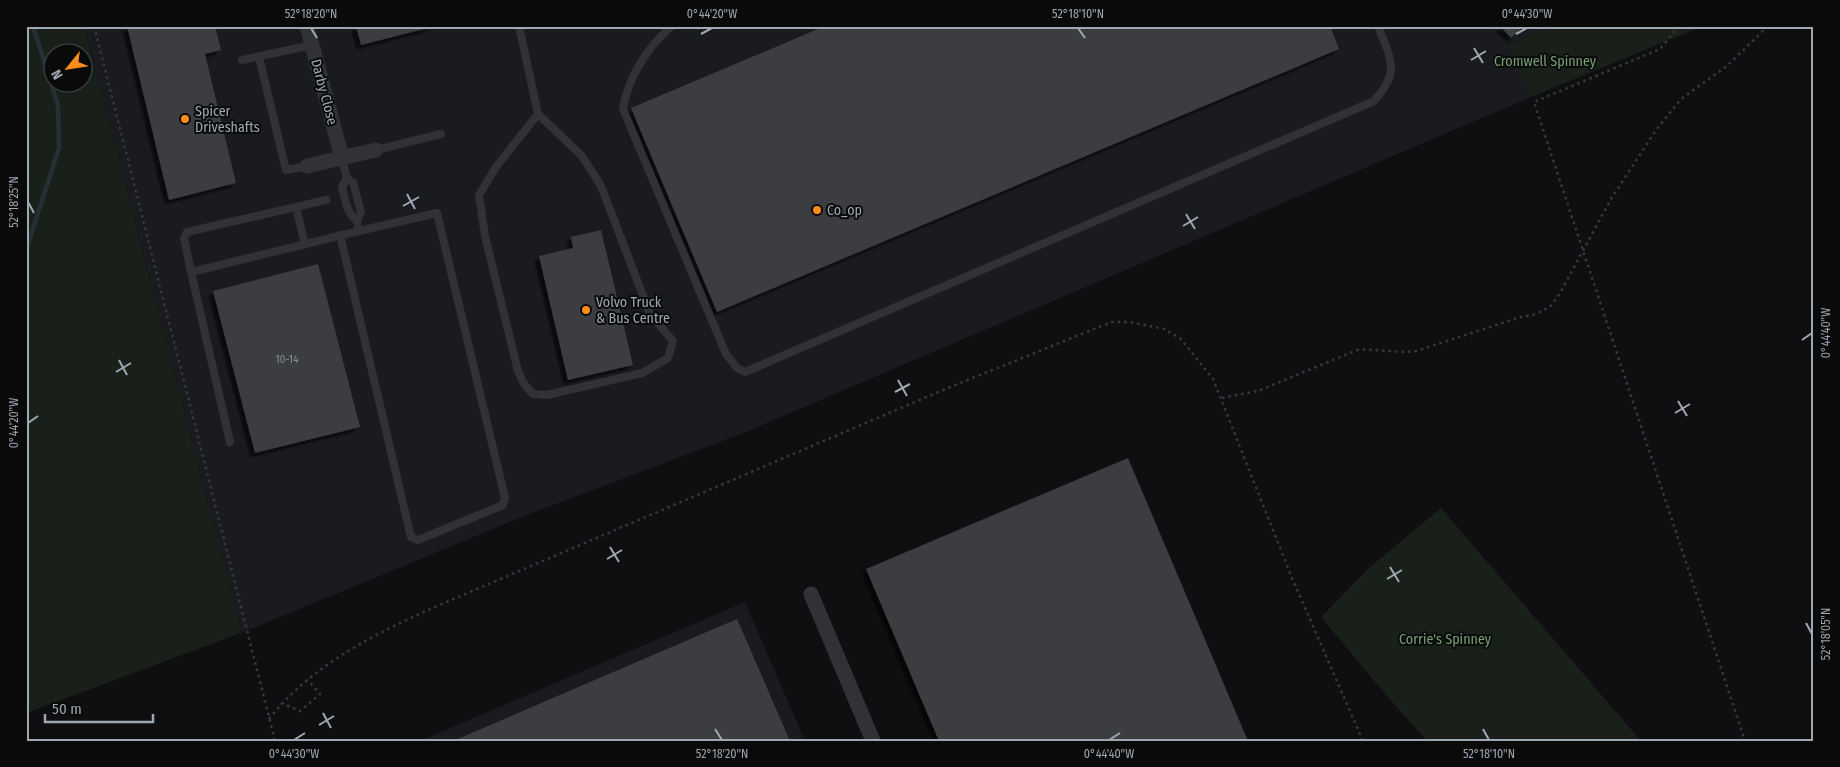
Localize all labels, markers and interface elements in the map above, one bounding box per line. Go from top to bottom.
text: 52°18'20"N [285,7,337,21]
text: 0°44'20"W [687,7,737,21]
text: 52°18'10"N [1052,7,1104,21]
text: 0°44'30"W [1502,7,1552,21]
north arrow [42,42,92,92]
park label: Cromwell Spinney [1494,53,1597,70]
street label: Darby Close [307,57,341,127]
text: N [48,66,67,82]
place label: Spicer Driveshafts [195,103,260,136]
marker: Spicer Driveshafts [179,113,191,125]
text: 52°18'25"N [7,176,21,228]
place label: Co_op [827,202,862,219]
marker: Co_op [811,204,823,216]
place label: Volvo Truck & Bus Centre [596,294,670,327]
marker: Volvo Truck & Bus Centre [580,304,592,316]
text: 0°44'40"W [1819,308,1833,358]
house number: 10-14 [276,353,299,366]
text: 0°44'20"W [7,398,21,448]
text: 52°18'05"N [1819,608,1833,660]
park label: Corrie's Spinney [1399,631,1492,648]
scale bar [45,692,152,724]
text: 50 m [52,700,82,718]
text: 0°44'30"W [269,747,319,761]
text: 52°18'20"N [696,747,748,761]
text: 0°44'40"W [1084,747,1134,761]
text: 52°18'10"N [1463,747,1515,761]

